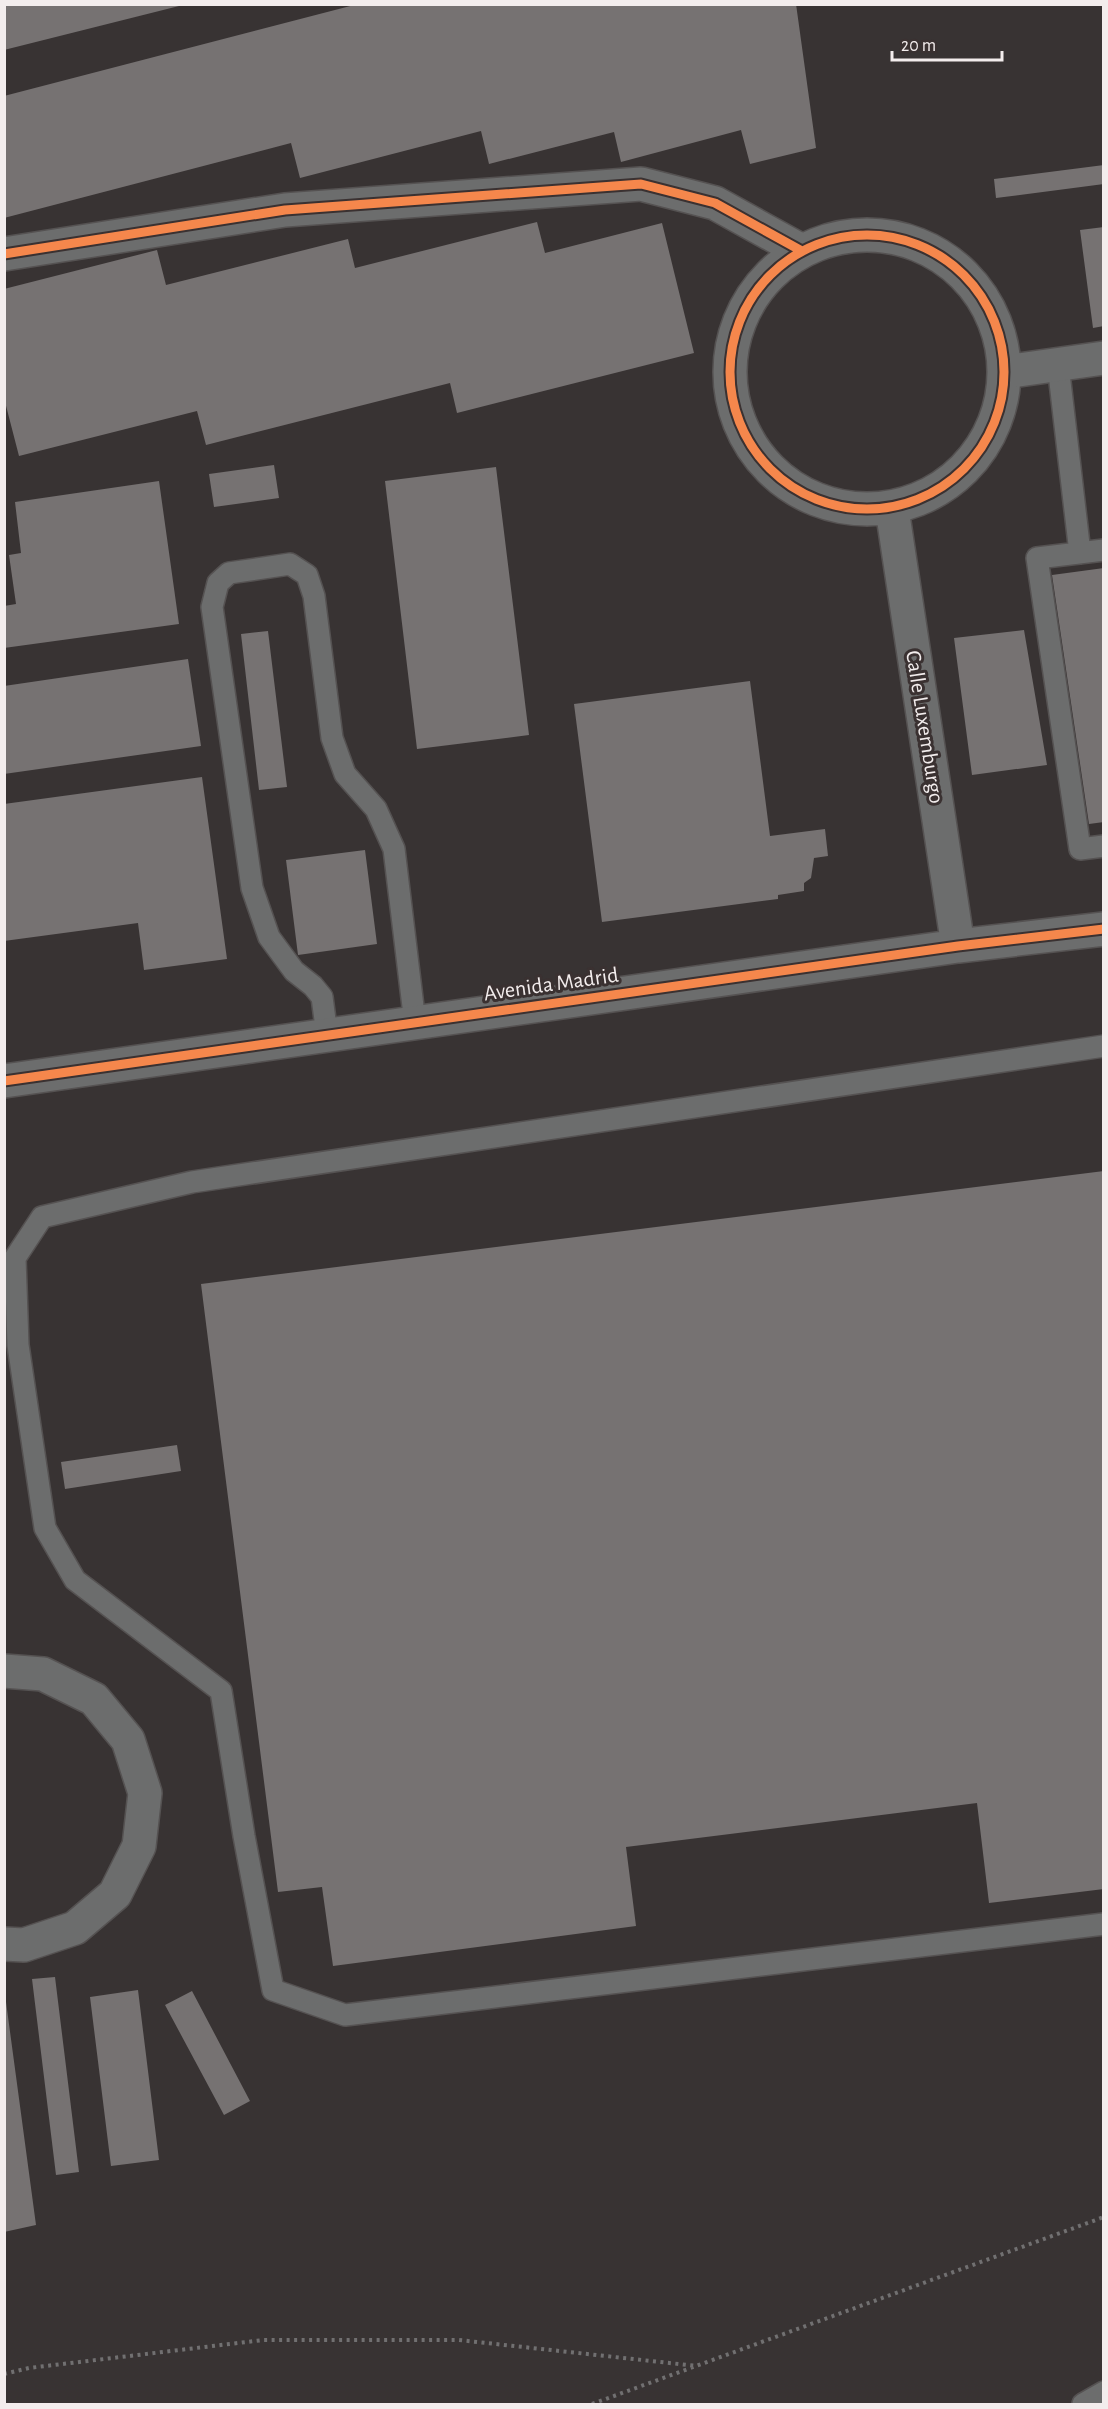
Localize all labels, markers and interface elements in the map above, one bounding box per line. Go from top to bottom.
scale bar [892,24,1002,62]
text: 20 m [901,37,936,55]
street label: Calle Luxemburgo [902,649,948,805]
street label: Avenida Madrid [482,964,620,1004]

